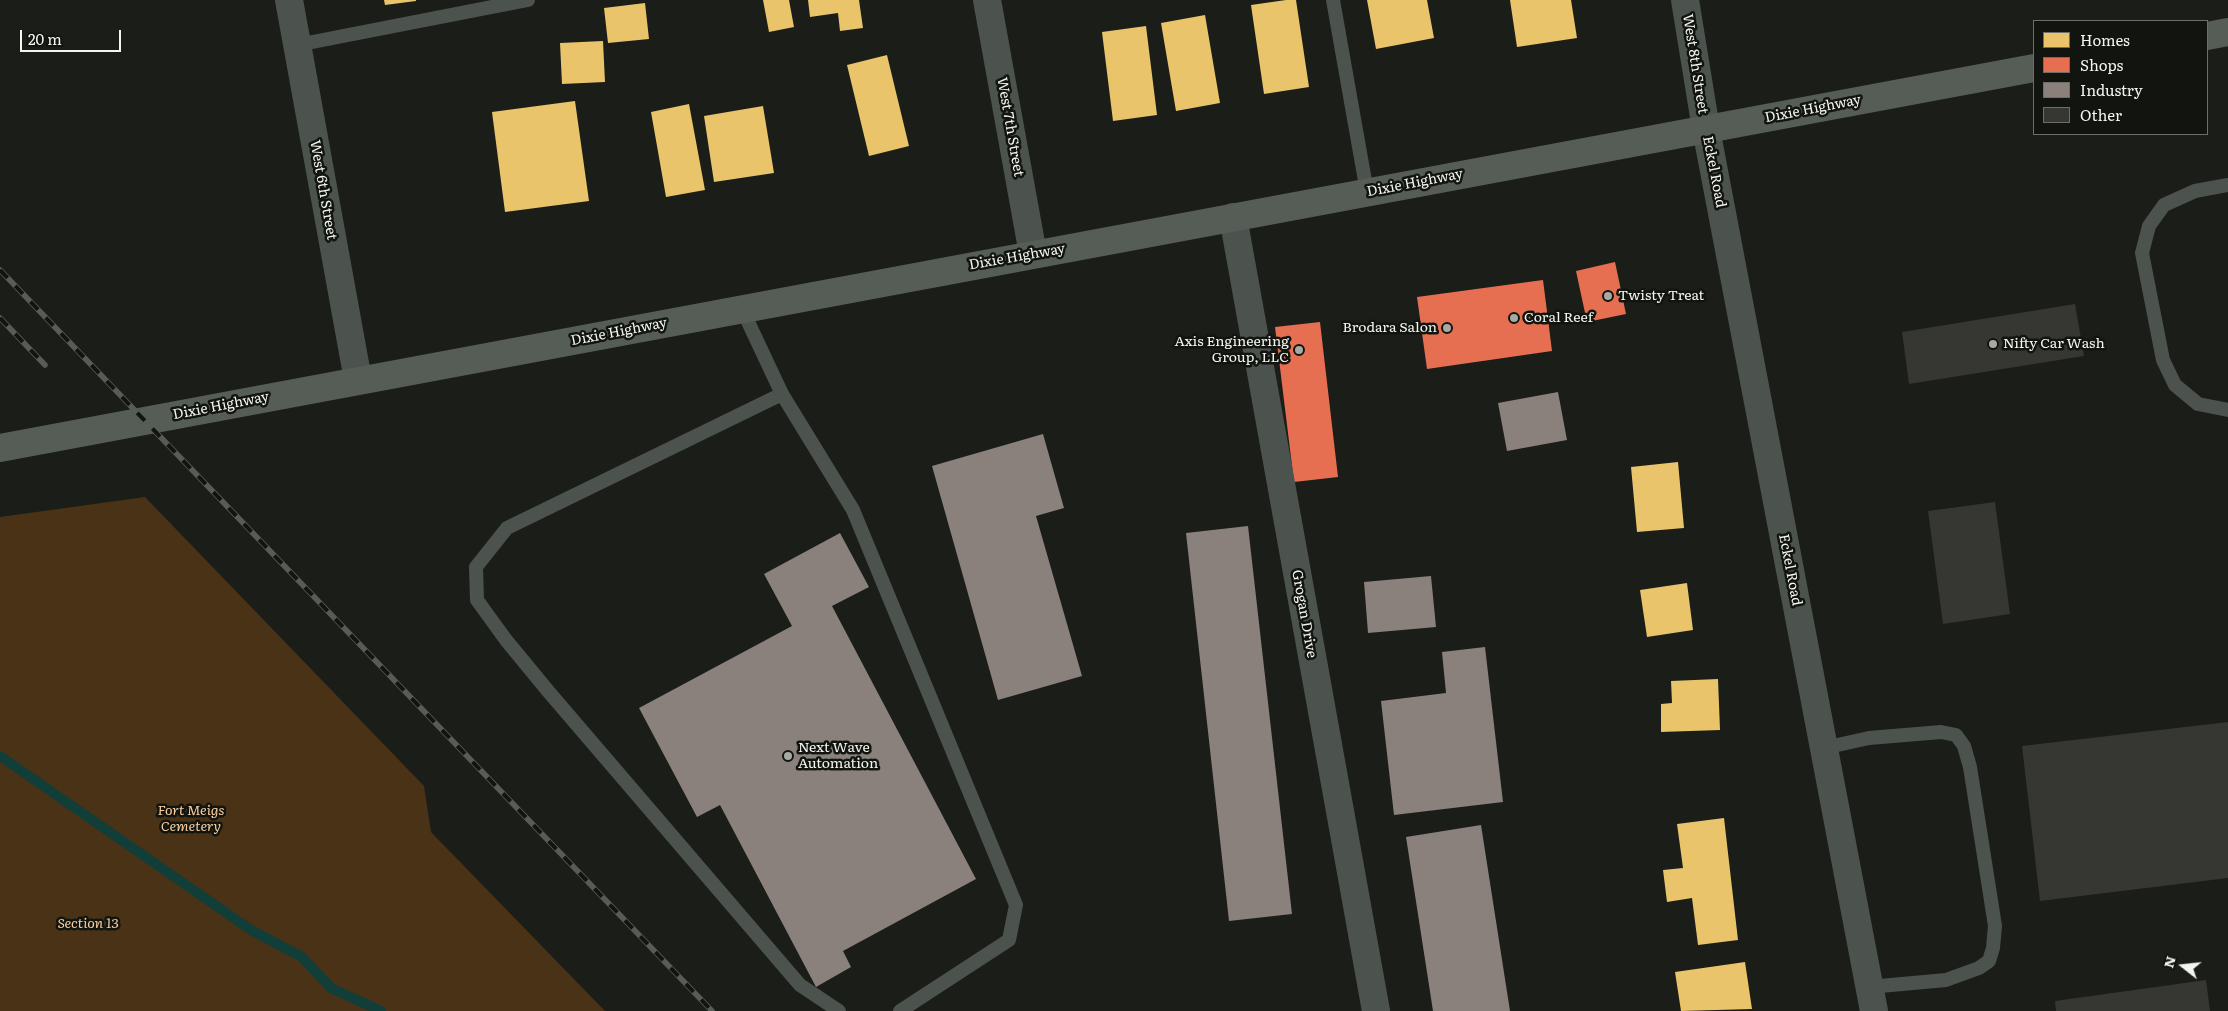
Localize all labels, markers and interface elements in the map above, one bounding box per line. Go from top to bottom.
street label: West 8th Street [1679,13,1711,115]
scale bar [22,20,124,52]
legend [2033,20,2208,135]
text: 20 m [28,27,62,50]
text: Homes [2080,28,2130,51]
text: Shops [2080,53,2123,76]
street label: West 7th Street [993,76,1027,178]
text: Industry [2080,78,2143,101]
street label: Dixie Highway [1763,91,1863,127]
text: Other [2080,103,2122,126]
street label: Eckel Road [1699,135,1729,209]
street label: West 6th Street [306,139,340,241]
street label: Dixie Highway [1365,165,1465,201]
street label: Dixie Highway [967,240,1067,274]
place label: Twisty Treat [1618,288,1704,304]
marker: Twisty Treat [1602,290,1614,302]
place label: Coral Reef [1524,310,1593,326]
marker: Coral Reef [1508,312,1520,324]
street label: Dixie Highway [569,314,669,350]
place label: Brodara Salon [1342,320,1437,336]
marker: Brodara Salon [1441,322,1453,334]
place label: Axis Engineering Group, LLC [1174,334,1289,367]
place label: Nifty Car Wash [2003,336,2105,352]
marker: Nifty Car Wash [1987,338,1999,350]
marker: Axis Engineering Group, LLC [1293,344,1305,356]
street label: Dixie Highway [171,388,271,424]
street label: Eckel Road [1775,533,1805,607]
street label: Grogan Drive [1288,569,1320,659]
place label: Next Wave Automation [798,740,878,772]
marker: Next Wave Automation [782,750,794,762]
park label: Fort Meigs Cemetery [158,803,224,836]
park label: Section 13 [57,916,119,932]
north arrow [2158,941,2208,991]
text: N [2157,953,2180,970]

